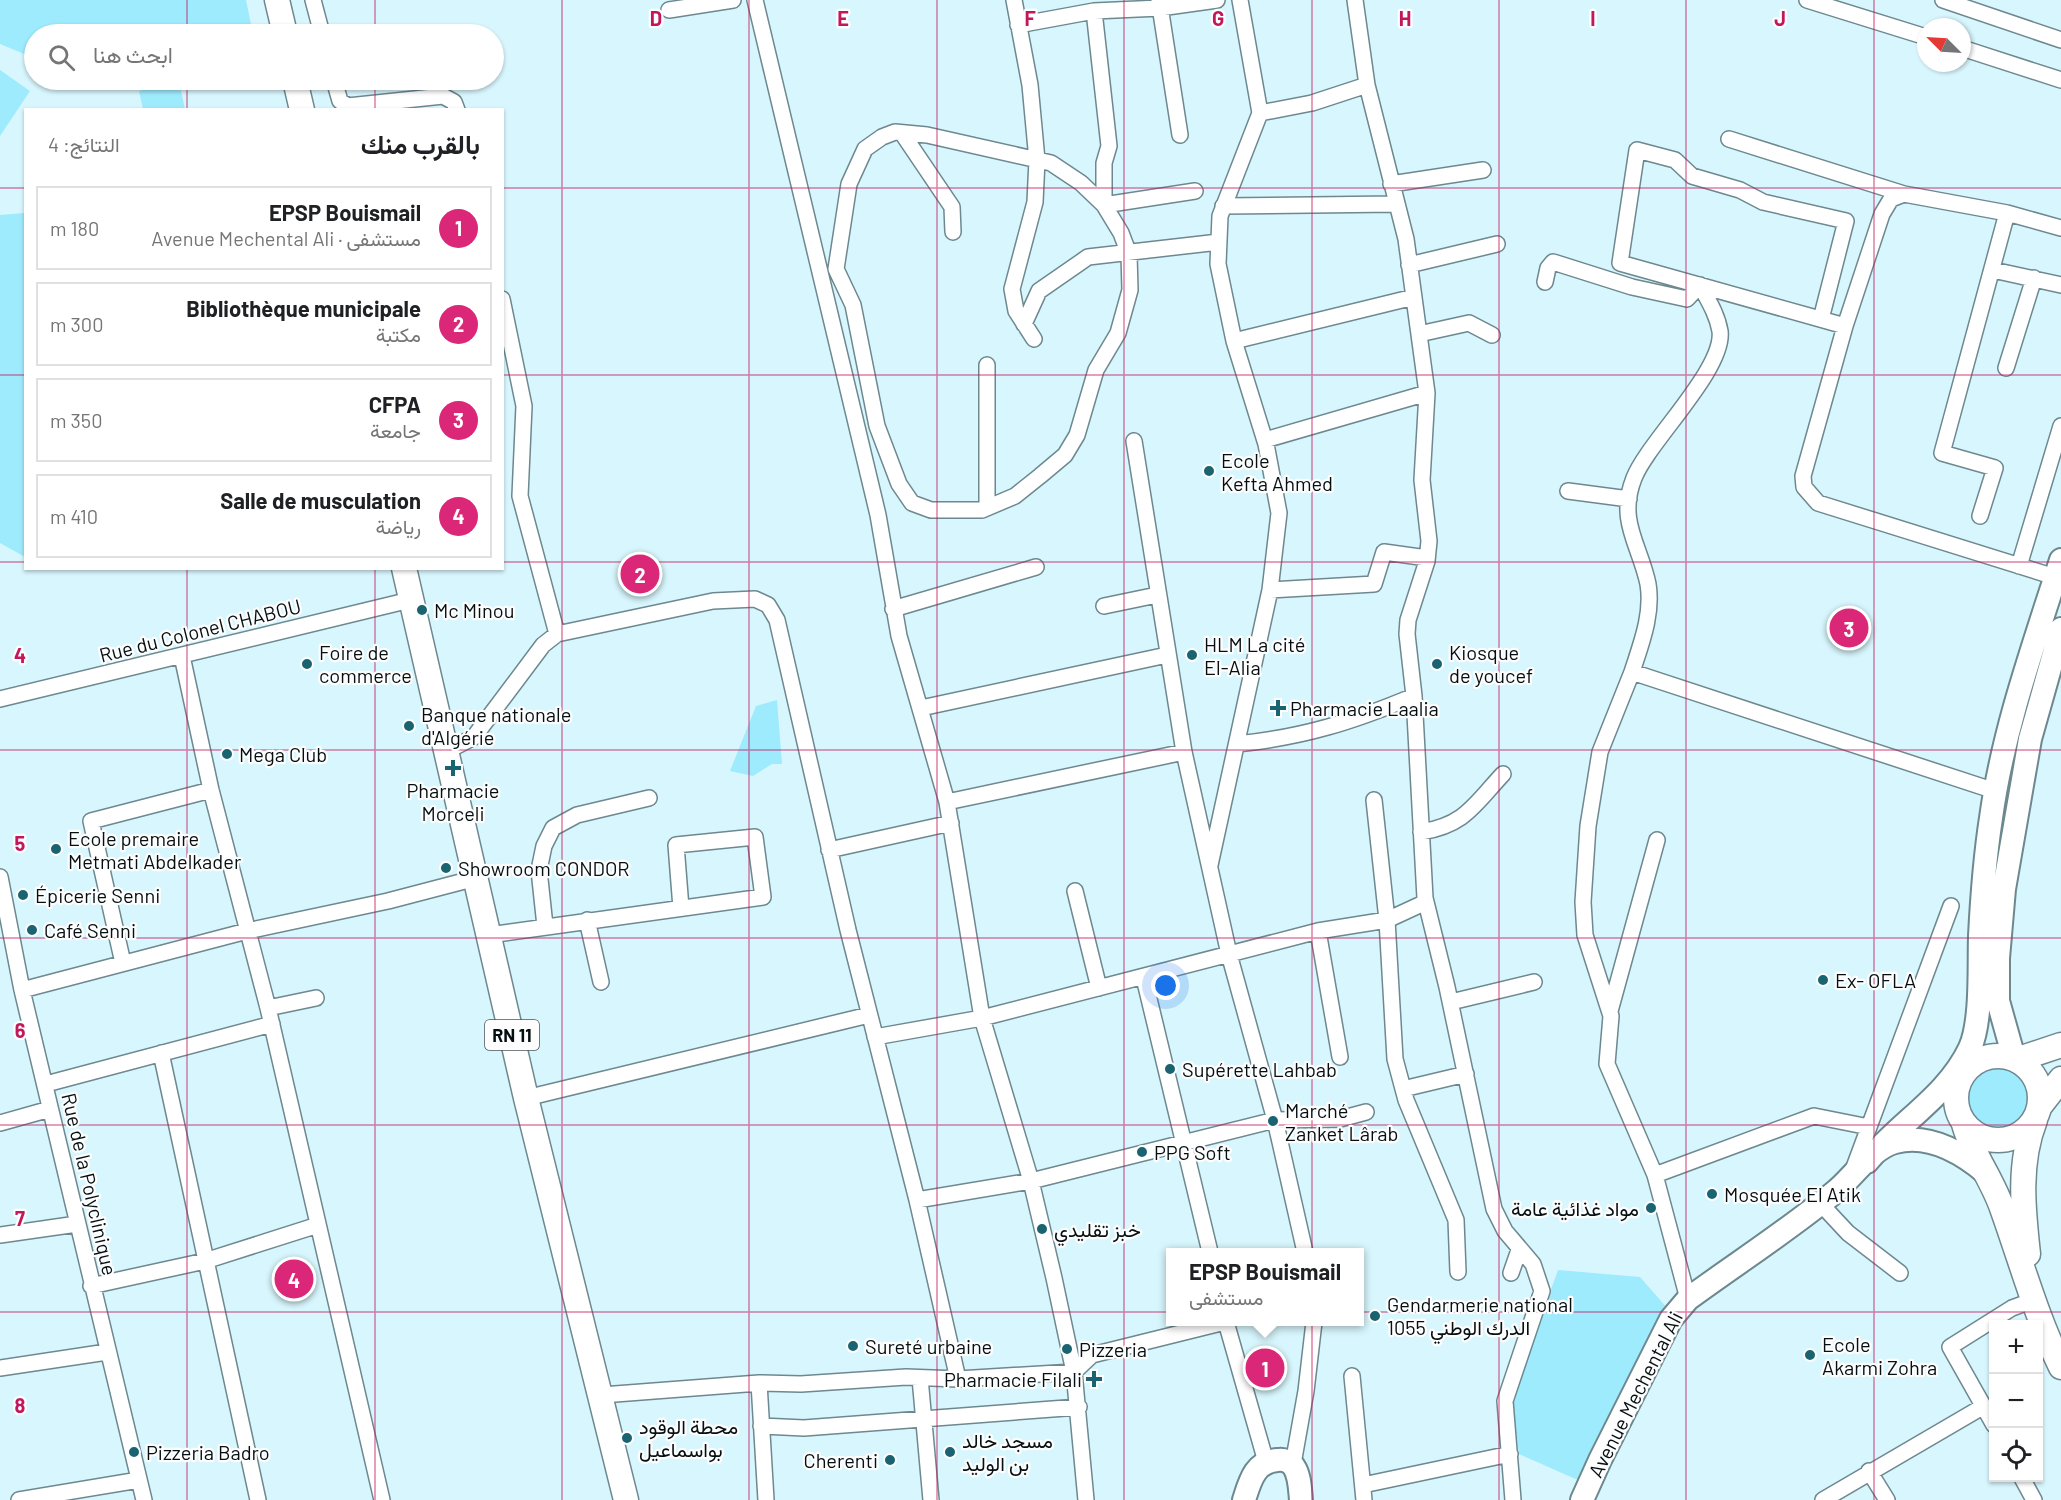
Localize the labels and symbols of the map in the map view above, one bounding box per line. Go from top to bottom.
text: D [650,6,662,30]
text: E [837,6,849,30]
text: F [1024,6,1036,30]
text: G [1212,6,1224,30]
text: H [1399,6,1411,30]
text: I [1590,6,1596,30]
text: J [1774,6,1786,30]
north arrow [1917,18,1971,72]
place label: Ecole Kefta Ahmed [1221,448,1333,495]
marker: Ecole Kefta Ahmed [1202,464,1216,478]
pin: 2 [620,552,660,596]
street label: Rue du Colonel CHABOU [97,593,303,667]
place label: Mc Minou [434,598,514,622]
marker: Mc Minou [415,603,429,617]
pin: 3 [1830,606,1868,650]
place label: HLM La cité El-Alia [1204,632,1305,679]
place label: Foire de commerce [319,640,412,687]
place label: Kiosque de youcef [1449,640,1533,687]
text: 4 [14,643,26,667]
marker: HLM La cité El-Alia [1185,648,1199,662]
marker: Foire de commerce [300,657,314,671]
marker: Kiosque de youcef [1430,657,1444,671]
place label: Pharmacie Laalia [1290,696,1439,720]
marker: Pharmacie Laalia [1271,701,1285,715]
place label: Banque nationale d'Algérie [421,702,571,749]
marker: Banque nationale d'Algérie [402,719,416,733]
place label: Mega Club [239,742,327,766]
marker: Mega Club [220,747,234,761]
marker: Pharmacie Morceli [446,761,460,775]
place label: Pharmacie Morceli [406,778,500,825]
place label: Ecole premaire Metmati Abdelkader [68,826,241,873]
text: 5 [15,831,26,855]
marker: Ecole premaire Metmati Abdelkader [49,842,63,856]
place label: Showroom CONDOR [458,856,630,880]
marker: Showroom CONDOR [439,861,453,875]
place label: Épicerie Senni [35,883,160,907]
marker: Épicerie Senni [16,888,30,902]
place label: Café Senni [44,918,136,942]
marker: Café Senni [25,923,39,937]
place label: Ex- OFLA [1835,968,1916,992]
your location [1151,971,1180,1000]
marker: Ex- OFLA [1816,973,1830,987]
text: 6 [15,1018,26,1042]
road number: RN 11 [485,1020,539,1050]
place label: Supérette Lahbab [1182,1057,1337,1081]
marker: Supérette Lahbab [1163,1062,1177,1076]
street label: Rue de la Polyclinique [57,1091,123,1277]
place label: Marché Zanket Lârab [1285,1098,1398,1145]
marker: Marché Zanket Lârab [1266,1114,1280,1128]
place label: PPG Soft [1154,1140,1231,1164]
marker: PPG Soft [1135,1145,1149,1159]
place label: Mosquée El Atik [1724,1182,1861,1206]
marker: Mosquée El Atik [1705,1187,1719,1201]
place label: مواد غذائية عامة [1511,1196,1639,1222]
marker: مواد غذائية عامة [1644,1201,1658,1215]
text: 7 [15,1206,25,1230]
place label: خبز تقليدي [1054,1217,1141,1247]
marker: خبز تقليدي [1035,1222,1049,1236]
pin: 4 [274,1256,314,1302]
place label: Gendarmerie national 1055 الدرك الوطني [1387,1292,1573,1345]
street label: Avenue Mechental Ali [1583,1307,1687,1481]
marker: Gendarmerie national 1055 الدرك الوطني [1368,1309,1382,1323]
place label: Ecole Akarmi Zohra [1822,1332,1937,1379]
place label: Sureté urbaine [865,1334,992,1358]
place label: Pizzeria [1079,1337,1147,1361]
marker: Sureté urbaine [846,1339,860,1353]
marker: Pizzeria [1060,1342,1074,1356]
pin: 1 [1246,1346,1284,1390]
marker: Ecole Akarmi Zohra [1803,1348,1817,1362]
place label: Pharmacie Filali [944,1367,1082,1391]
marker: Pharmacie Filali [1087,1372,1101,1386]
text: 8 [15,1393,26,1417]
place label: محطة الوقود بواسماعيل [639,1414,738,1463]
place label: مسجد خالد بن الوليد [962,1428,1053,1477]
marker: محطة الوقود بواسماعيل [620,1431,634,1445]
place label: Pizzeria Badro [146,1440,270,1464]
marker: Pizzeria Badro [127,1445,141,1459]
marker: مسجد خالد بن الوليد [943,1445,957,1459]
place label: Cherenti [804,1448,878,1472]
marker: Cherenti [883,1453,897,1467]

